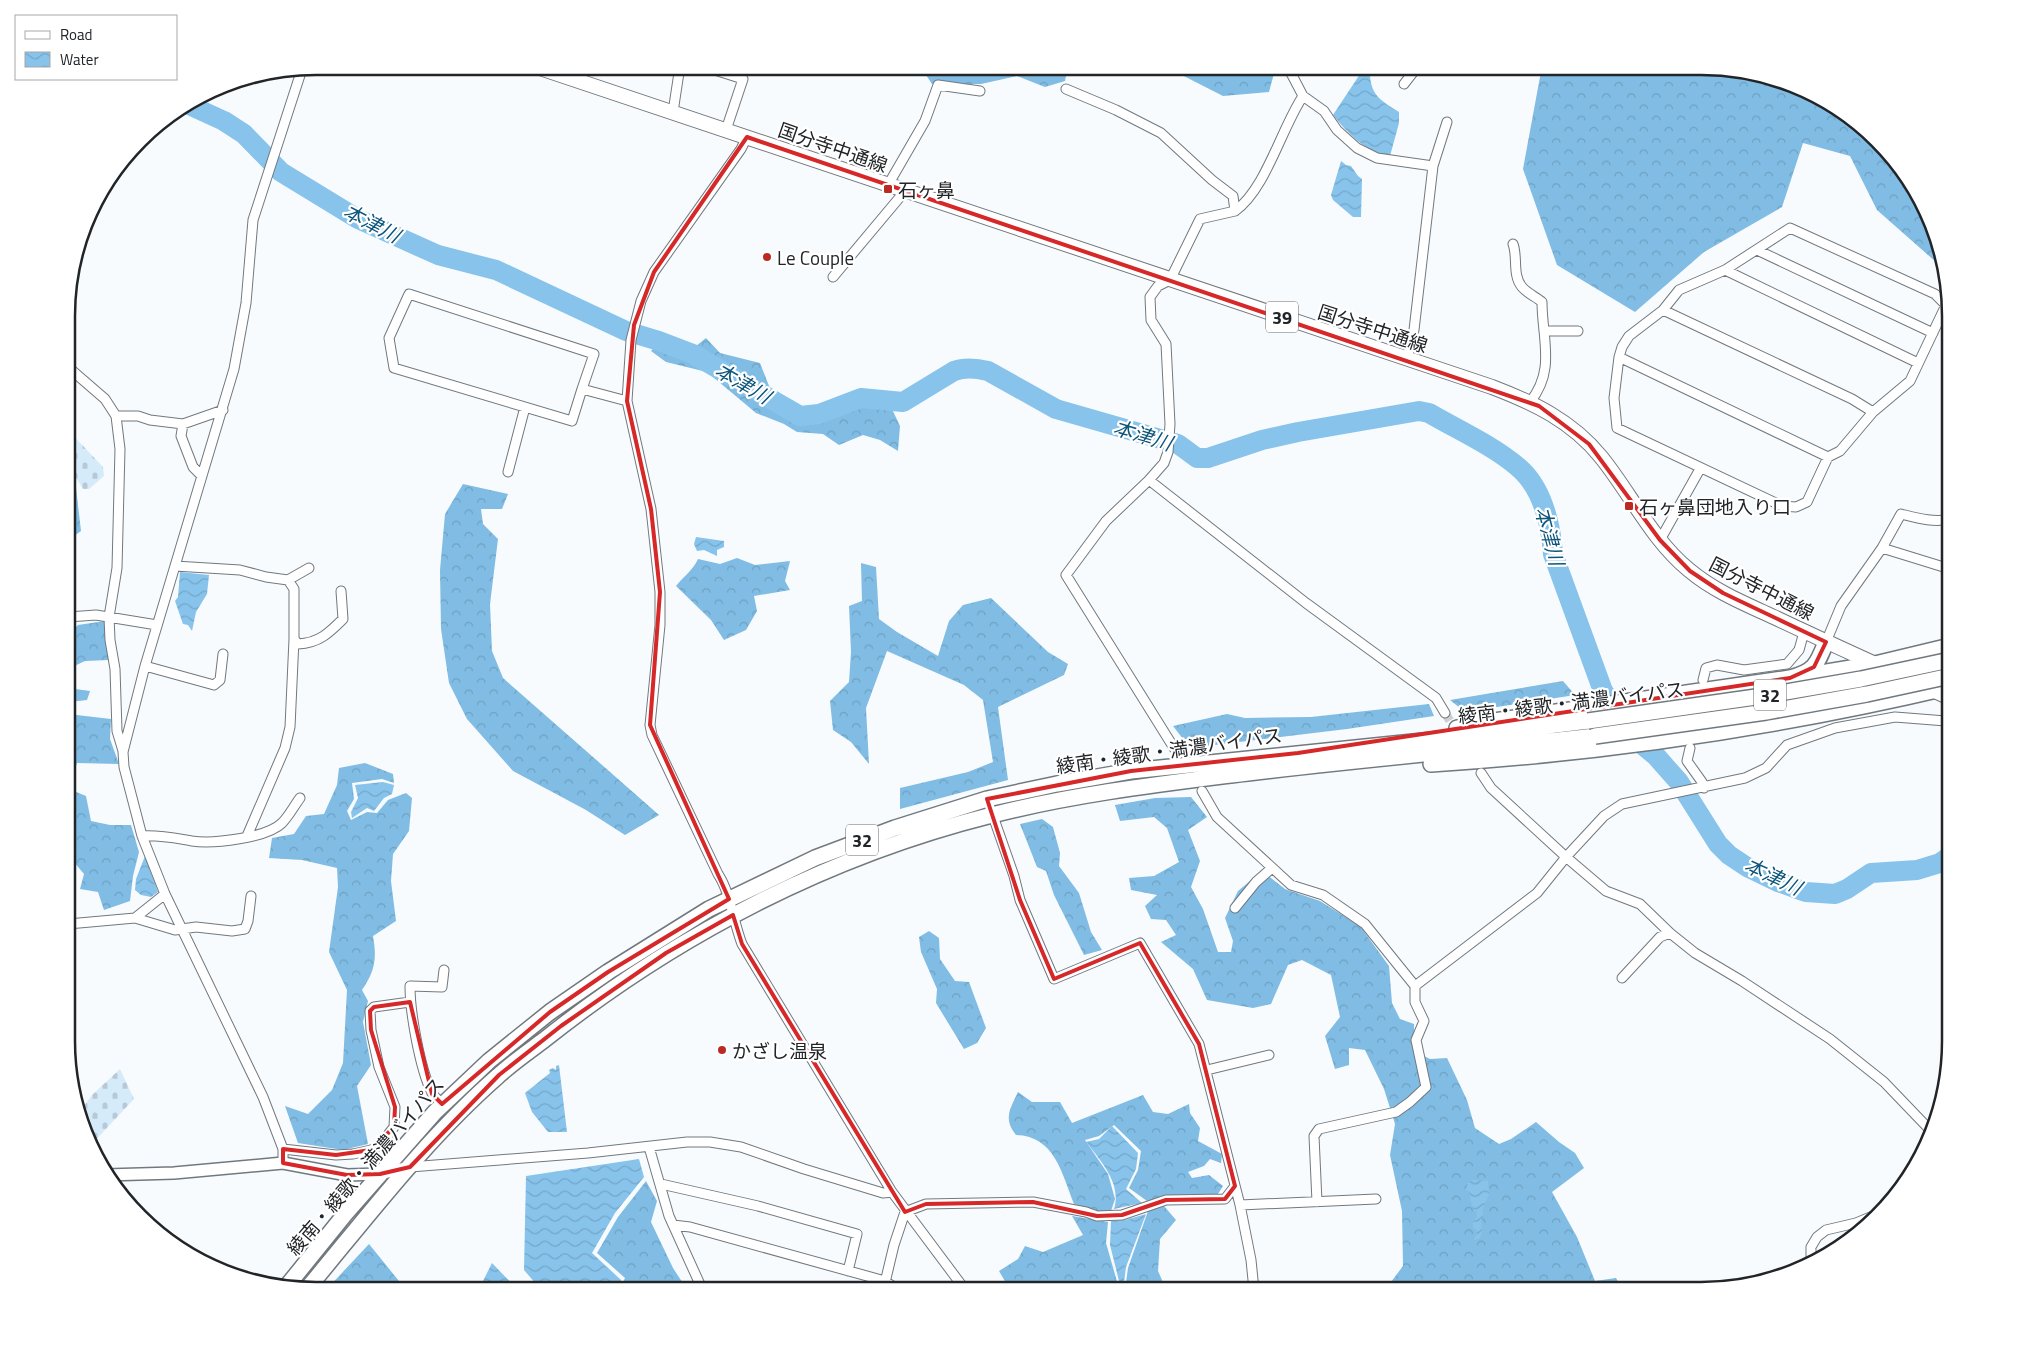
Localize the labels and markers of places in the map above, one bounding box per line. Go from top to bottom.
place label: 石ヶ鼻 [898,175,955,204]
marker: 石ヶ鼻 [882,183,894,195]
place label: Le Couple [777,243,854,272]
marker: Le Couple [761,251,773,263]
place label: 石ヶ鼻団地入り口 [1639,492,1791,521]
marker: 石ヶ鼻団地入り口 [1623,500,1635,512]
place label: かざし温泉 [732,1036,827,1065]
marker: かざし温泉 [716,1044,728,1056]

